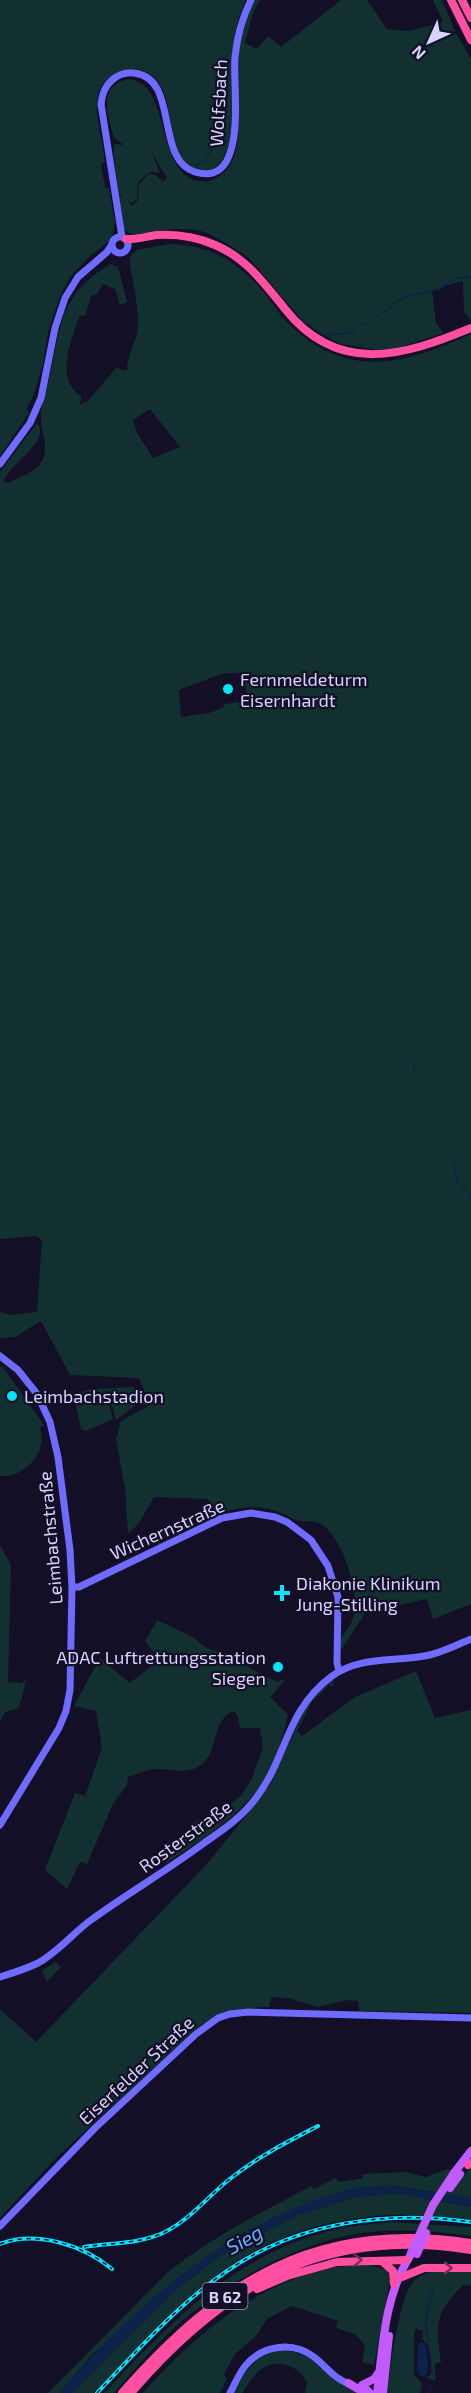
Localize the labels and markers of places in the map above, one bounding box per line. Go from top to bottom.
place label: Fernmeldeturm Eisernhardt [240,668,368,711]
marker: Fernmeldeturm Eisernhardt [221,682,235,696]
place label: Leimbachstadion [24,1385,164,1407]
marker: Leimbachstadion [5,1389,19,1403]
place label: Diakonie Klinikum Jung-Stilling [296,1572,441,1615]
marker: Diakonie Klinikum Jung-Stilling [273,1584,291,1602]
place label: ADAC Luftrettungsstation Siegen [56,1646,266,1689]
marker: ADAC Luftrettungsstation Siegen [271,1660,285,1674]

